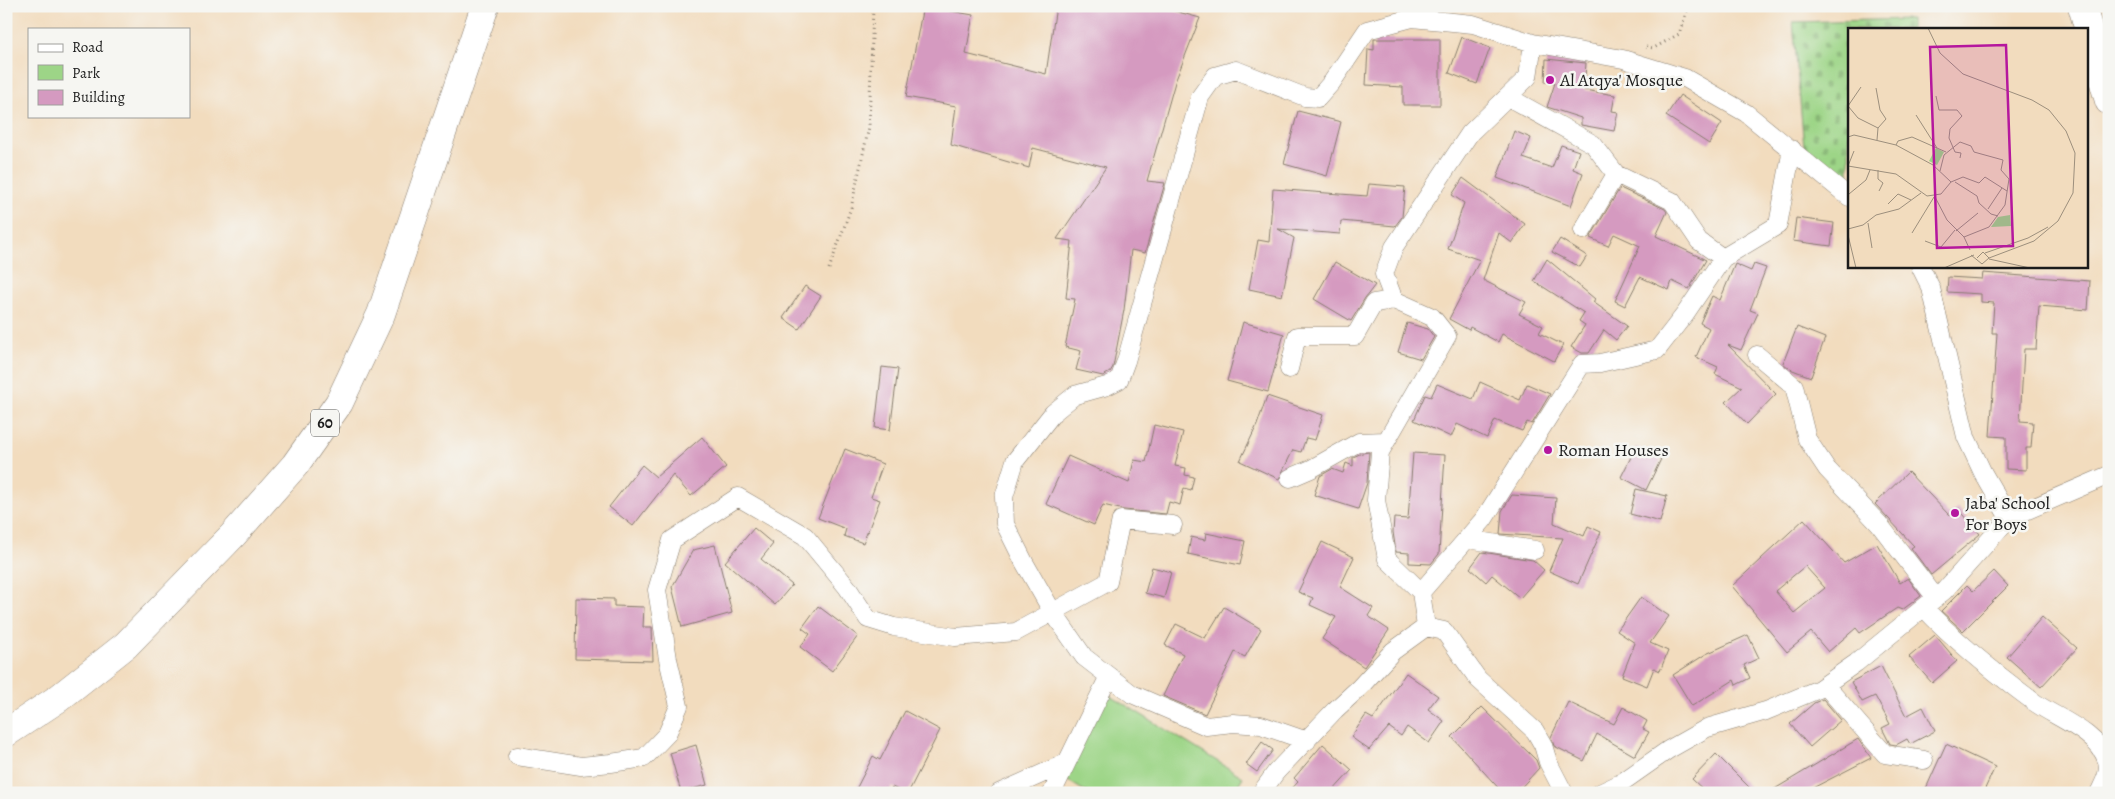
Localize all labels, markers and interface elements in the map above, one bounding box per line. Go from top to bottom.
legend [28,28,190,118]
inset map [1848,28,2088,268]
text: Road [72,37,104,57]
text: Park [72,63,101,83]
place label: Al Atqya' Mosque [1559,68,1683,92]
marker: Al Atqya' Mosque [1544,74,1556,86]
text: Building [72,87,125,107]
road number: 60 [311,409,339,436]
place label: Roman Houses [1558,438,1669,462]
marker: Roman Houses [1542,444,1554,456]
place label: Jaba' School For Boys [1965,491,2051,536]
marker: Jaba' School For Boys [1949,507,1961,519]

